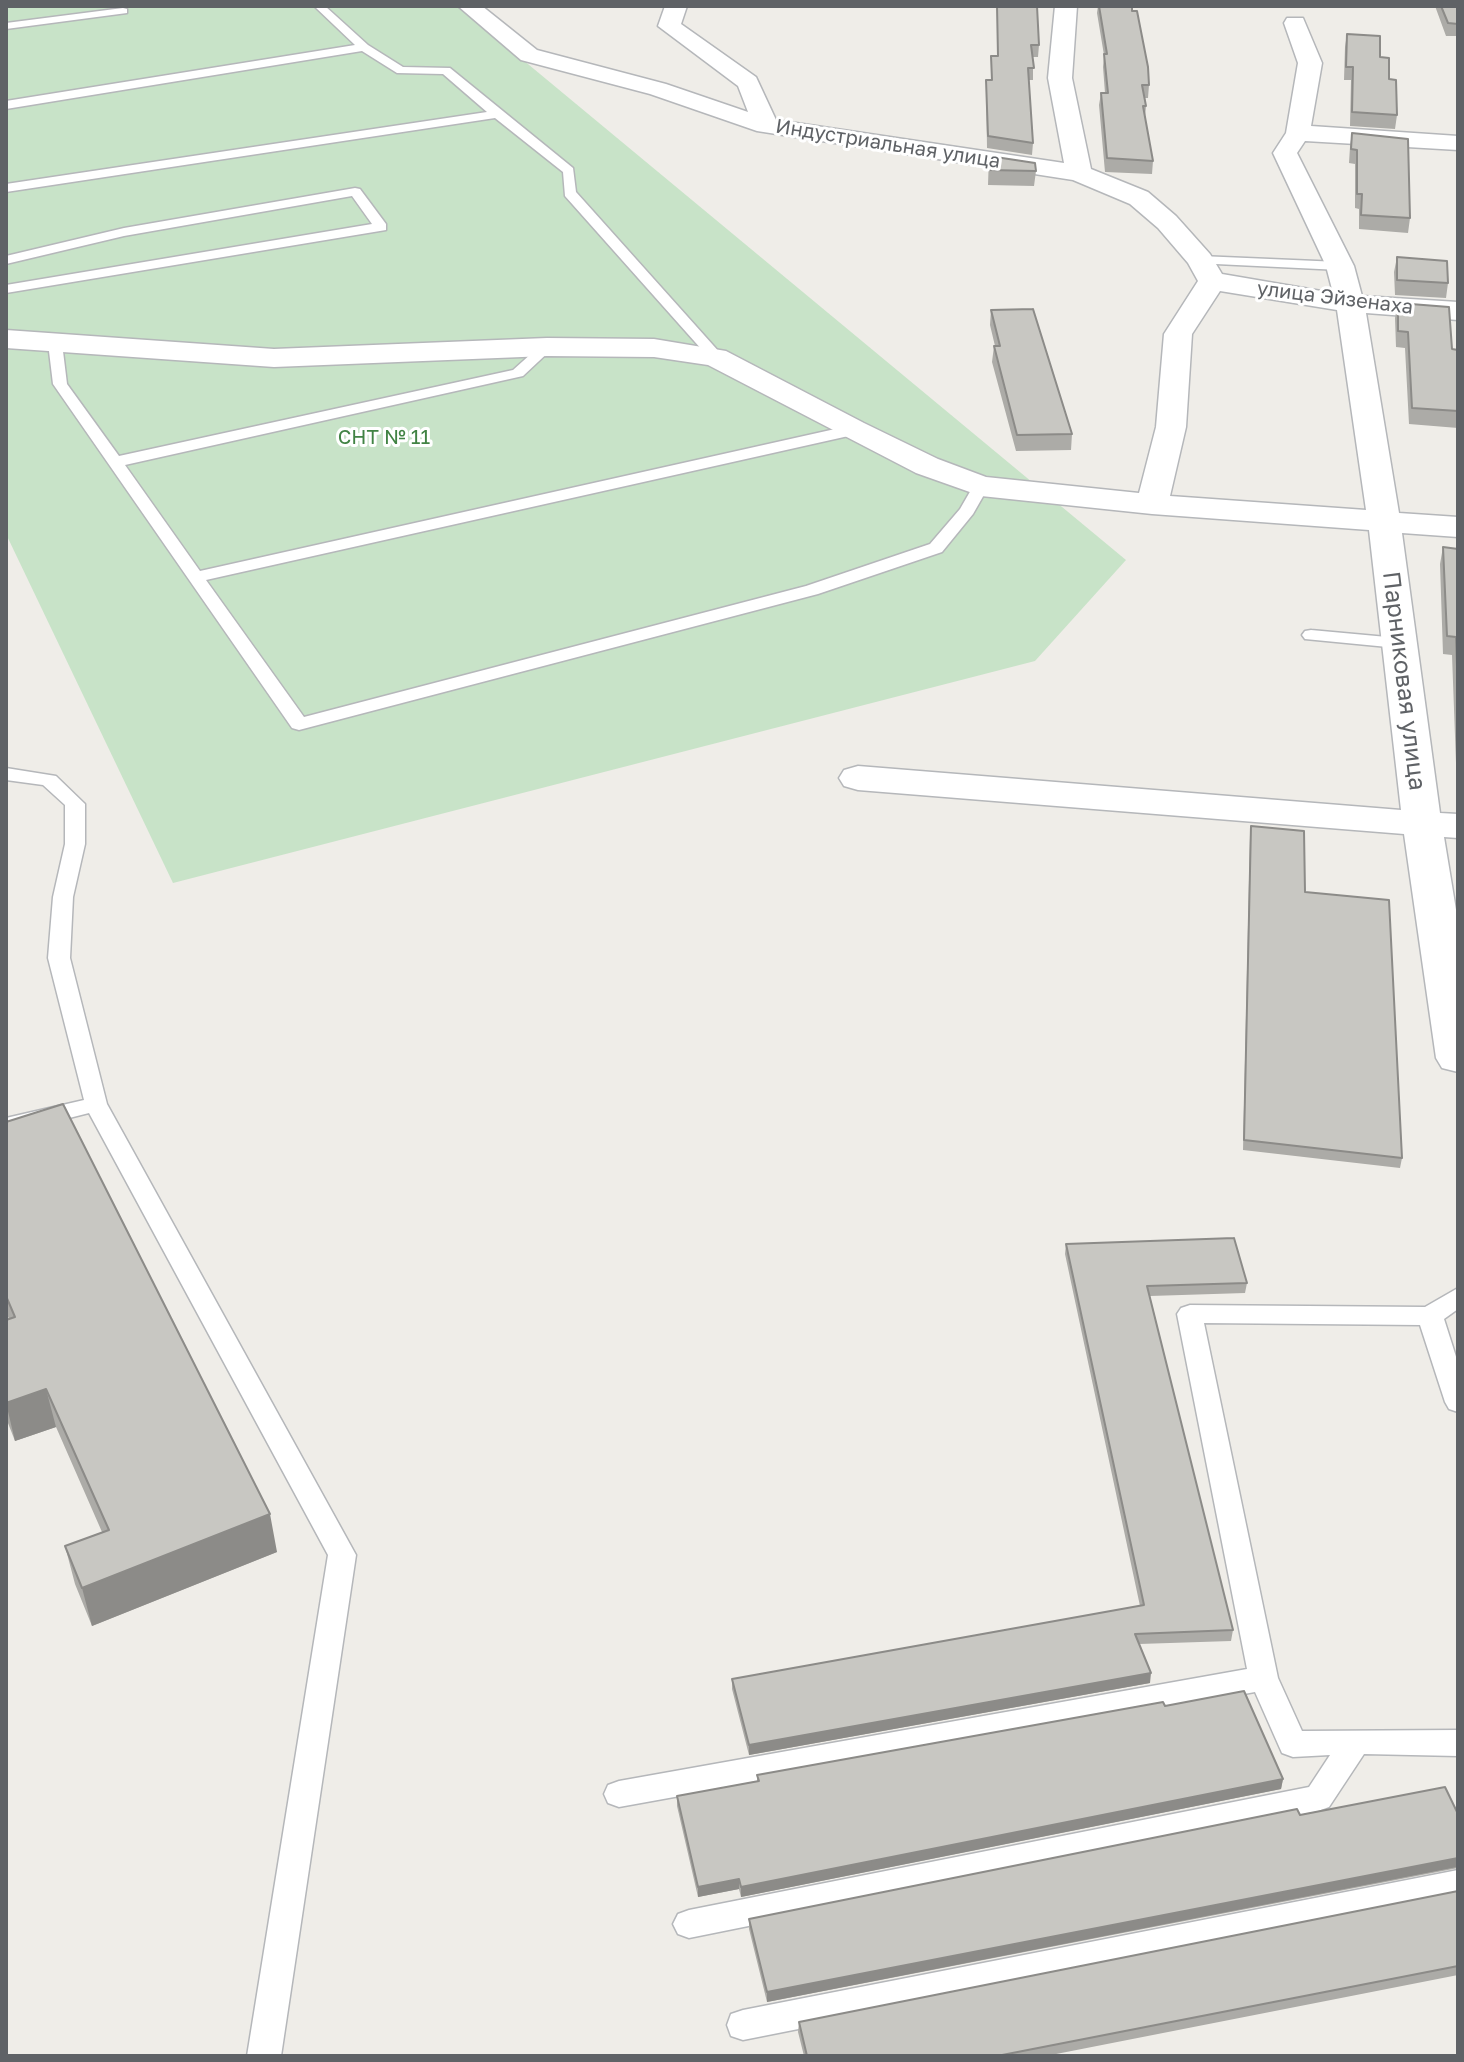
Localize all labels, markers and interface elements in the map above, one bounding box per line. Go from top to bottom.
street label: Индустриальная улица [774,114,1002,174]
street label: улица Эйзенаха [1256,277,1414,319]
park label: СНТ № 11 [338,426,430,450]
street label: Парниковая улица [1376,570,1432,792]

